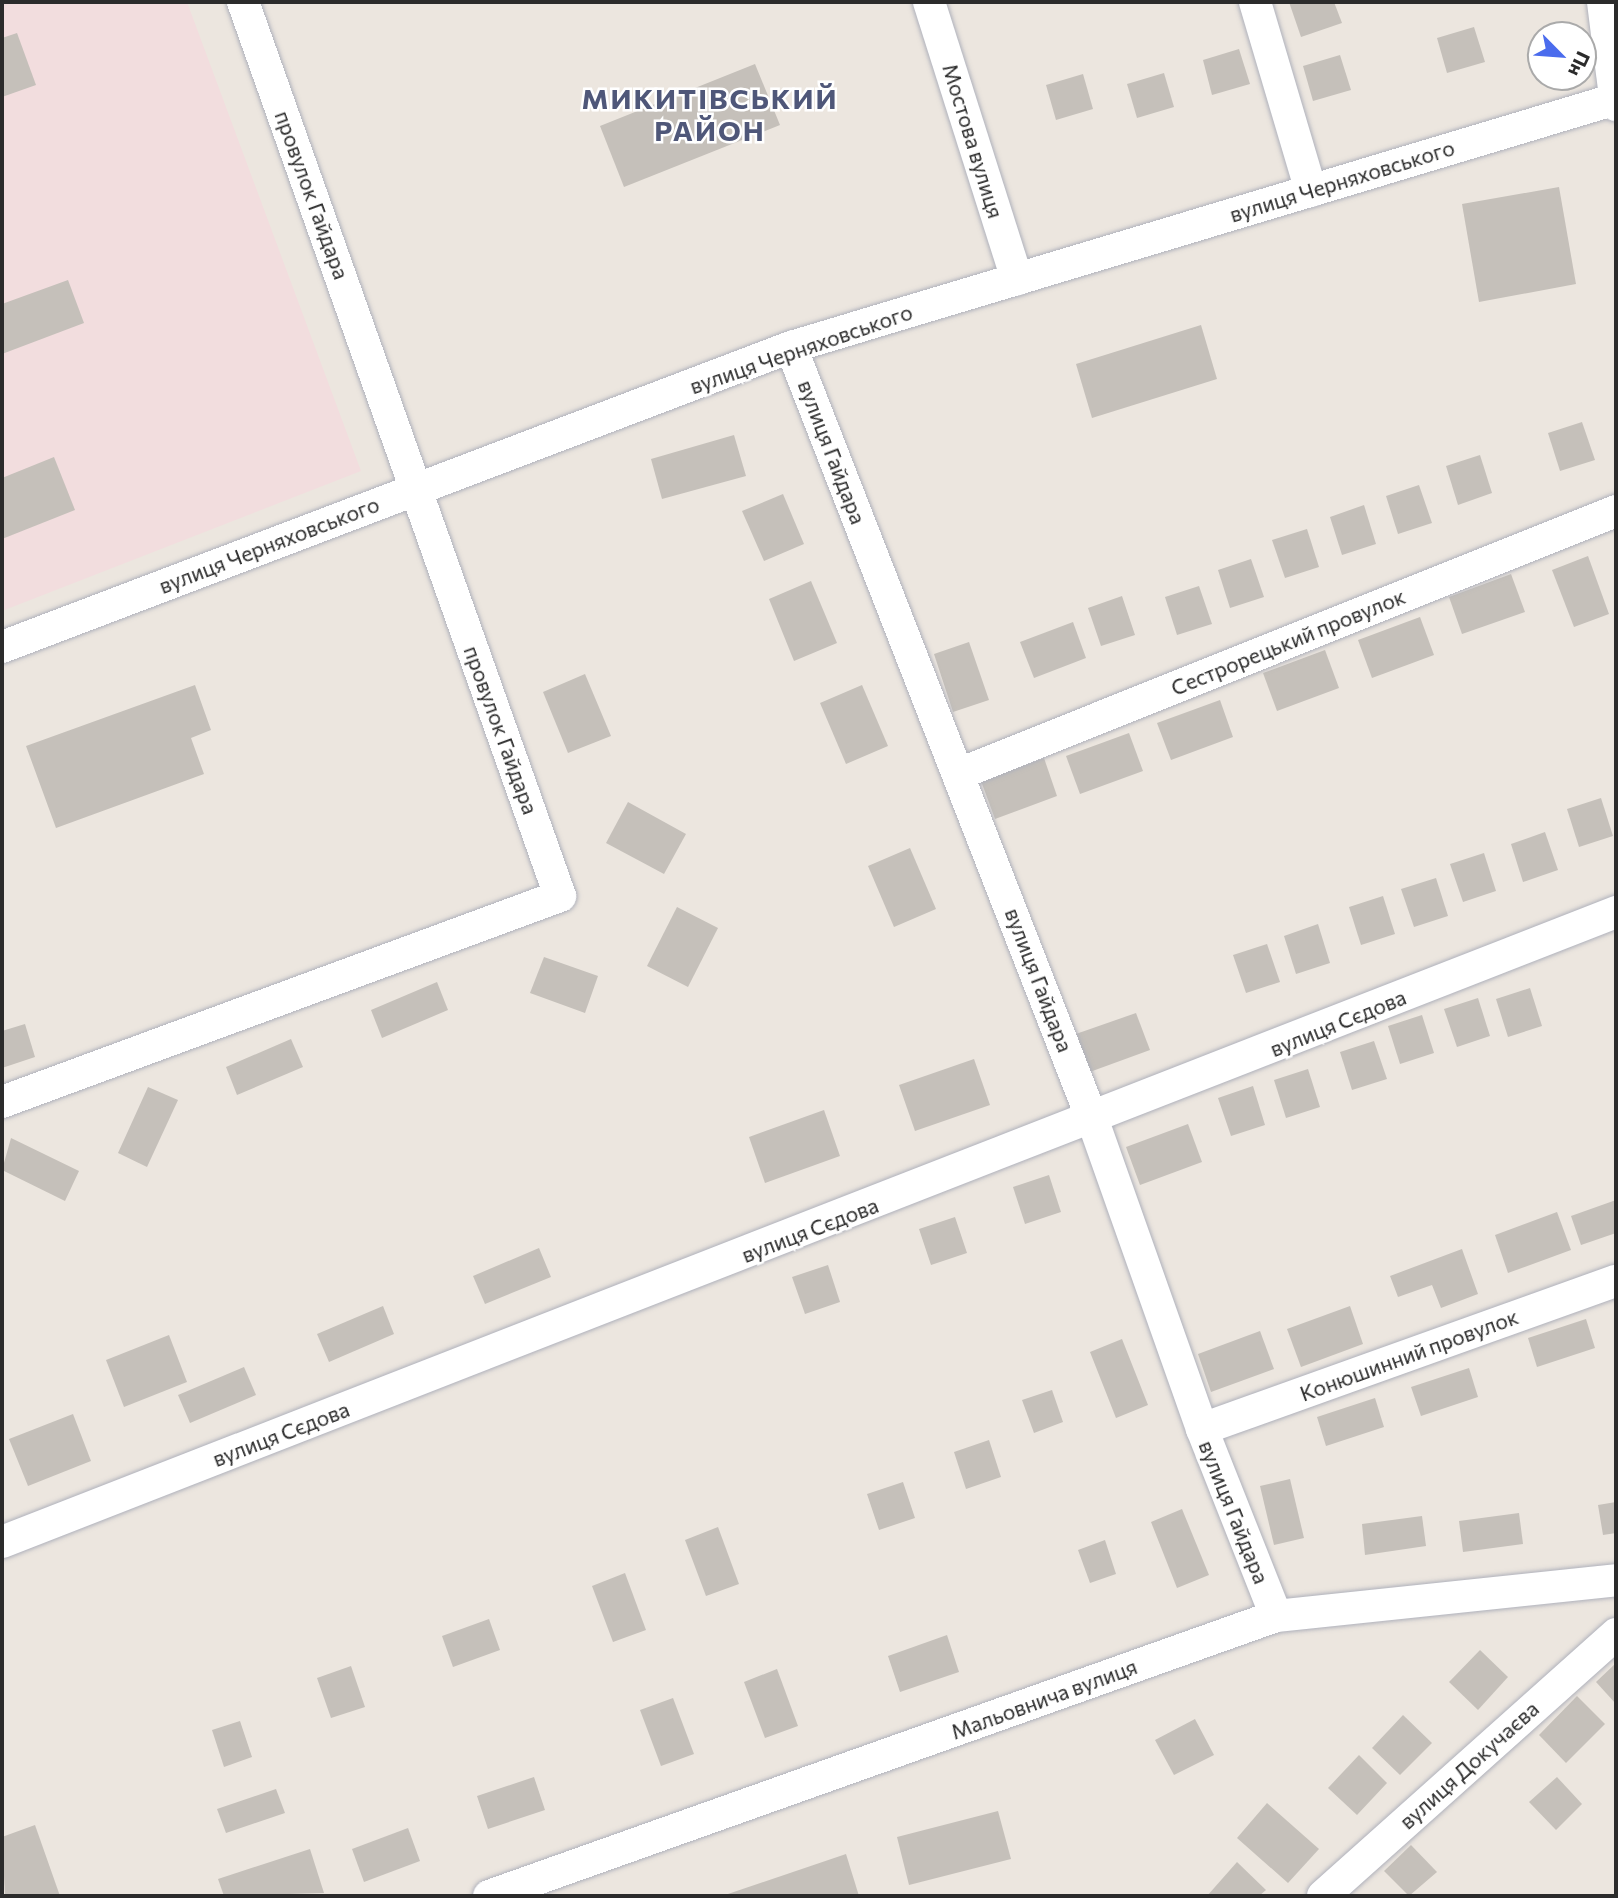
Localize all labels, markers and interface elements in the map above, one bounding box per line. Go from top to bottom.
north arrow [1527,21,1597,91]
text: Пн [1564,48,1595,81]
street label: Мостова вулиця [938,61,1008,221]
district label: МИКИТІВСЬКИЙ РАЙОН [583,81,837,147]
street label: провулок Гайдара [270,107,354,283]
street label: вулиця Черняховського [1227,135,1457,227]
street label: вулиця Черняховського [686,299,916,399]
street label: вулиця Гайдара [793,377,871,527]
street label: вулиця Черняховського [155,491,383,599]
street label: Сестрорецький провулок [1167,583,1409,701]
street label: провулок Гайдара [459,642,543,818]
street label: вулиця Гайдара [1000,905,1078,1055]
street label: вулиця Сєдова [1266,984,1410,1062]
street label: вулиця Сєдова [738,1192,882,1268]
street label: Конюшинний провулок [1296,1304,1522,1406]
street label: вулиця Сєдова [209,1396,353,1472]
street label: вулиця Гайдара [1194,1437,1274,1587]
street label: Мальовнича вулиця [948,1654,1140,1744]
street label: вулиця Докучаєва [1394,1696,1544,1834]

